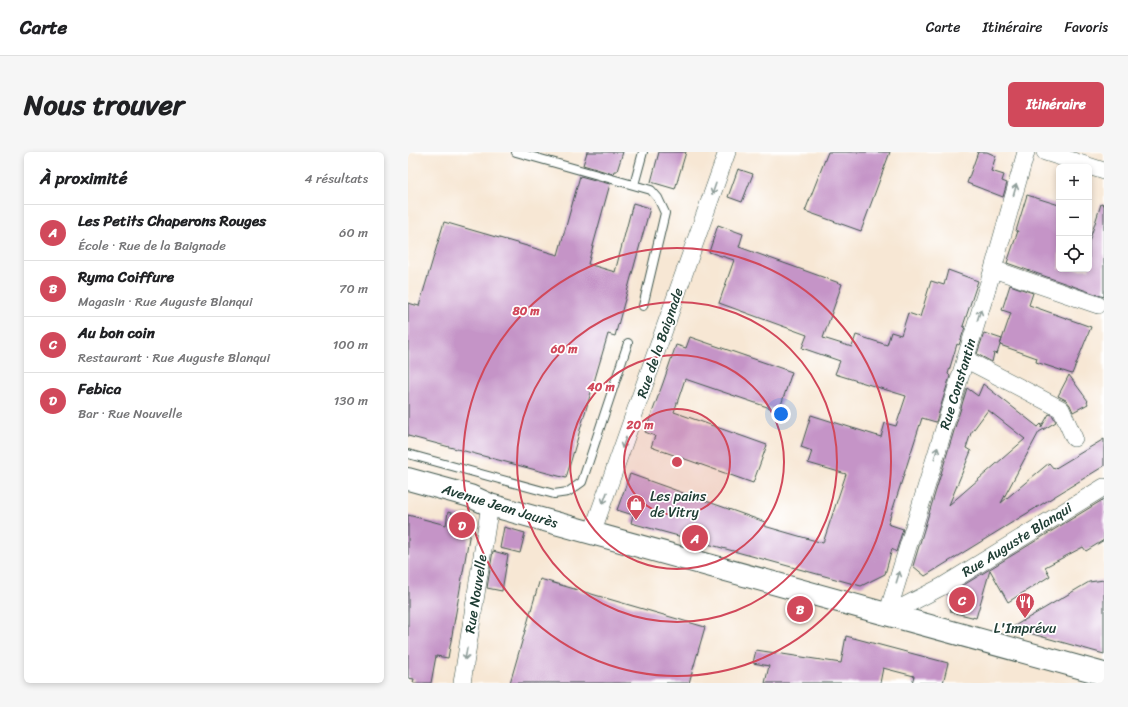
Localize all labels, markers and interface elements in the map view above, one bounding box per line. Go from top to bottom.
text: Carte [20,11,67,44]
text: Carte [926,15,961,40]
text: Itinéraire [983,15,1042,40]
text: Favoris [1064,15,1108,40]
text: Nous trouver [24,80,184,129]
button: Itinéraire [1008,82,1104,127]
text: À proximité [40,163,127,193]
map controls [1056,164,1092,272]
button: + [1056,164,1092,200]
text: 4 résultats [305,167,368,190]
one-way arrow [710,182,717,195]
one-way arrow [1012,184,1019,197]
button: − [1056,200,1092,236]
text: Les Petits Chaperons Rouges [78,208,266,234]
text: A [49,221,57,244]
text: 60 m [339,221,368,244]
text: École · Rue de la Baignade [78,234,226,257]
button: locate [1056,236,1092,272]
text: Ryma Coiffure [78,264,174,290]
text: B [49,277,57,300]
text: 70 m [339,277,368,300]
street label: Rue de la Baignade [629,284,691,402]
text: Magasin · Rue Auguste Blanqui [78,290,253,313]
text: 80 m [511,300,540,322]
one-way arrow [976,309,983,322]
text: Au bon coin [78,320,155,346]
text: C [49,333,57,356]
text: 100 m [333,333,368,356]
street label: Rue Constantin [932,335,984,433]
text: 60 m [550,338,578,360]
text: Restaurant · Rue Auguste Blanqui [78,346,270,369]
text: Febica [78,376,121,402]
text: 40 m [586,376,615,398]
text: D [49,389,57,412]
text: 130 m [334,389,368,412]
text: Bar · Rue Nouvelle [78,402,182,425]
your location [771,404,791,424]
text: 20 m [626,414,654,436]
one-way arrow [620,437,627,450]
one-way arrow [933,447,941,459]
centre of rings [670,455,684,469]
street label: Avenue Jean Jaurès [438,476,561,536]
place label: Les pains de Vitry [650,484,707,525]
one-way arrow [600,491,608,503]
shop icon: Les pains de Vitry [625,493,647,521]
street label: Rue Auguste Blanqui [957,495,1078,584]
pin: D [449,510,475,540]
pin: A [682,523,708,553]
street label: Rue Nouvelle [457,553,495,635]
one-way arrow [895,572,903,584]
pin: C [949,585,975,615]
restaurant icon: L'Imprévu [1014,591,1036,619]
pin: B [787,594,813,624]
place label: L'Imprévu [994,616,1057,641]
one-way arrow [462,647,470,660]

